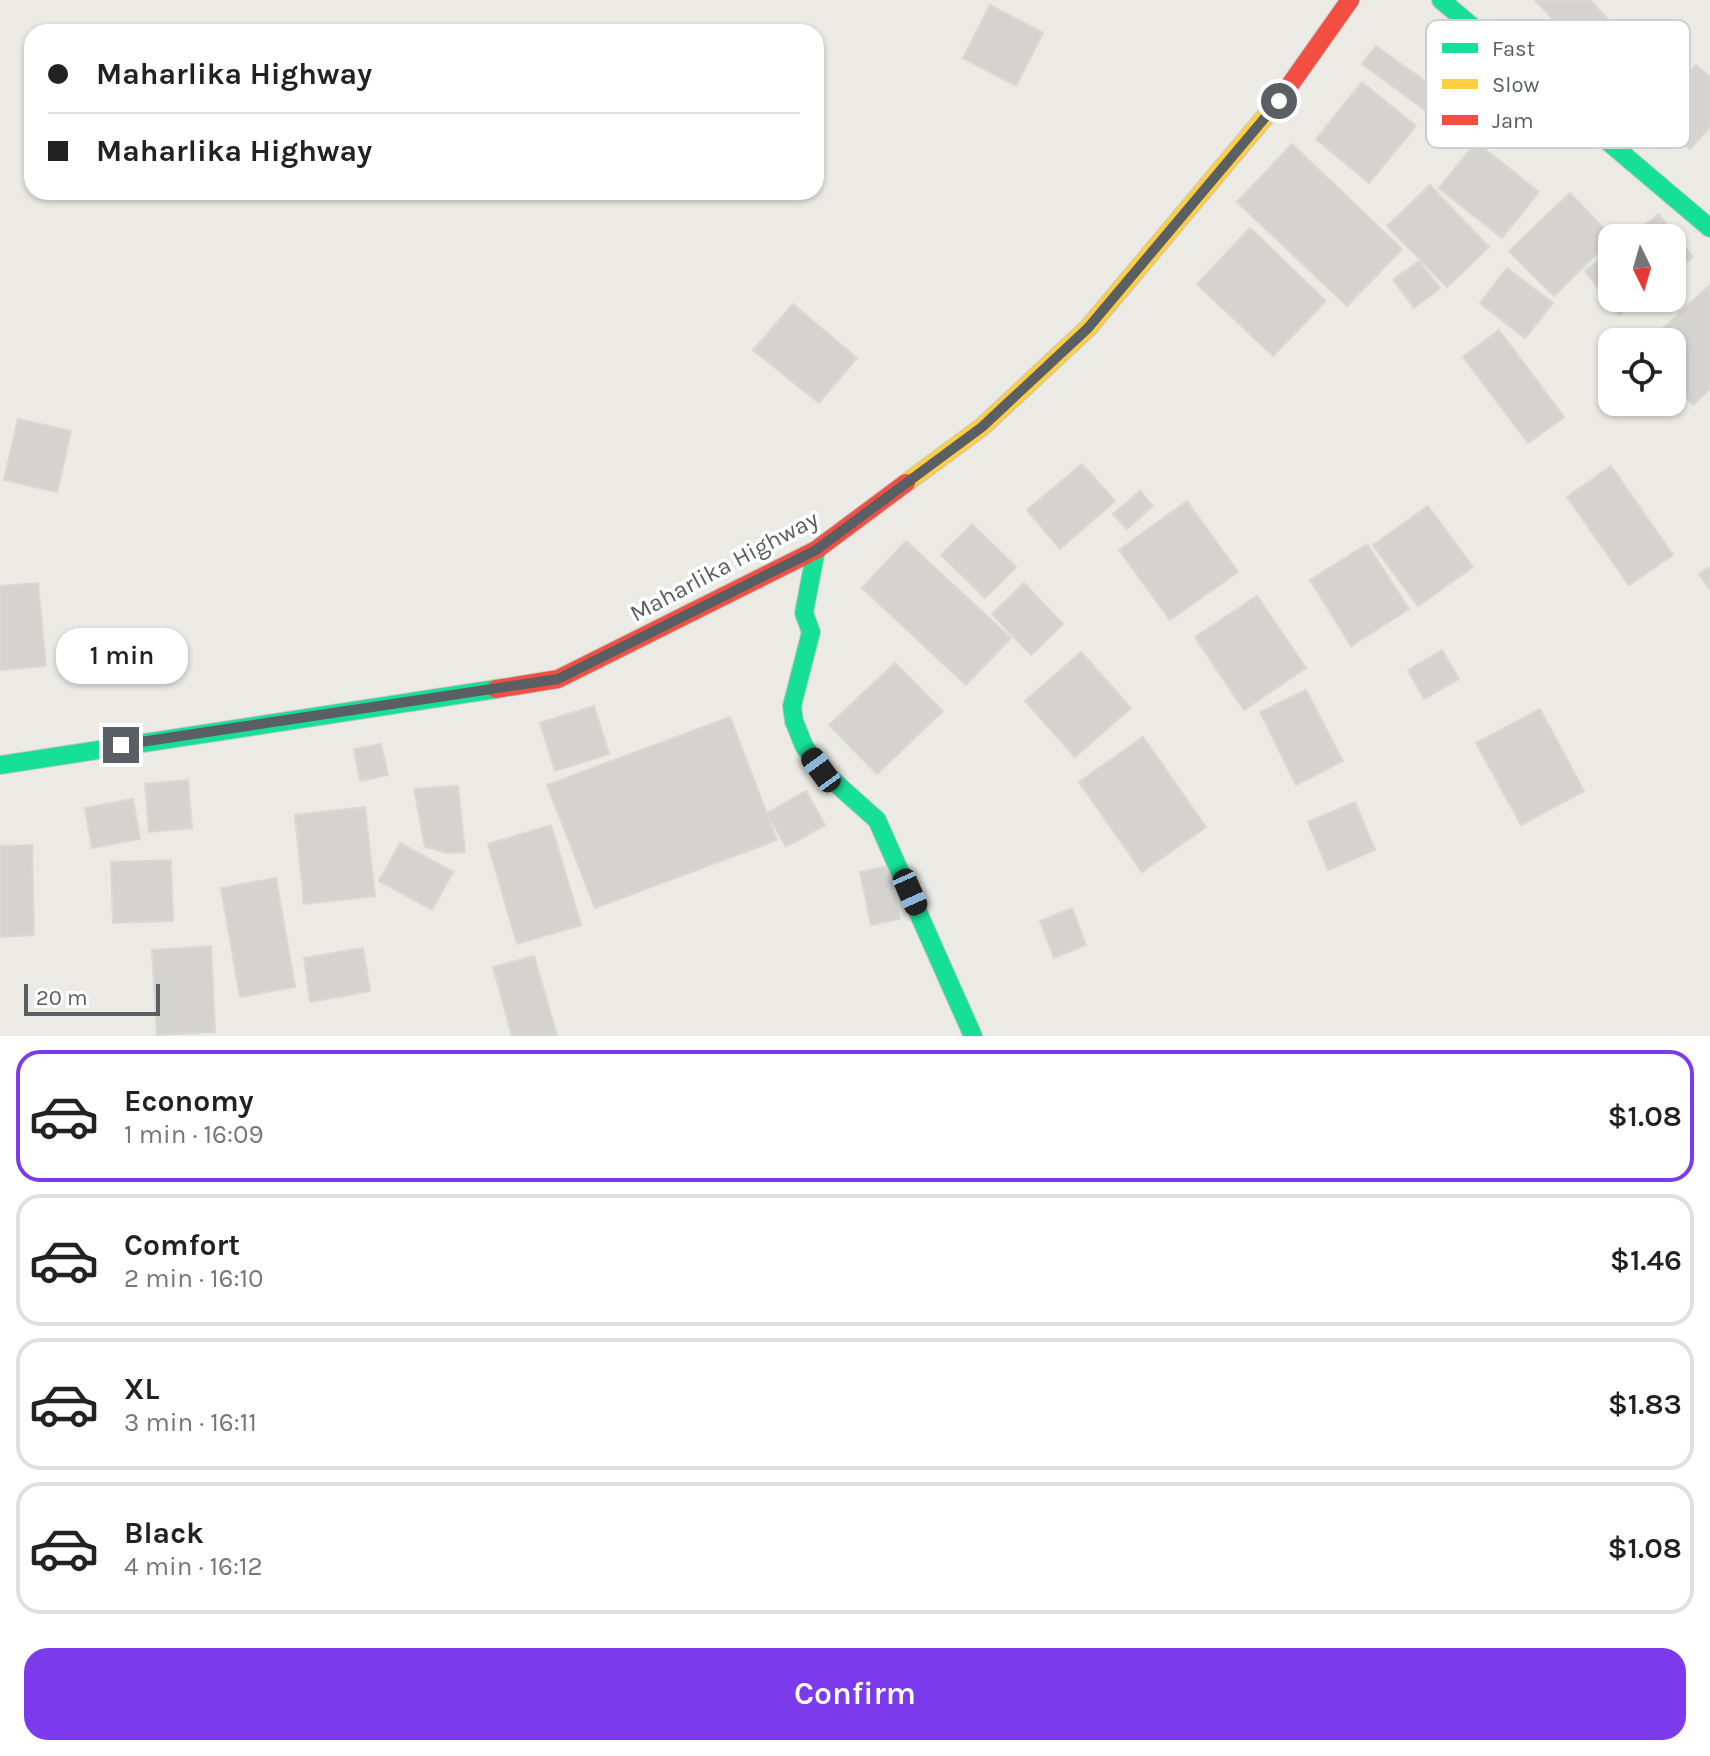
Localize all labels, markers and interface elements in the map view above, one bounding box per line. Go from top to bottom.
legend [1426,20,1690,148]
text: Fast [1492,36,1535,62]
text: Maharlika Highway [96,56,372,92]
text: Slow [1492,72,1539,98]
route start [1261,83,1297,119]
text: Jam [1492,108,1534,134]
text: Maharlika Highway [96,133,372,169]
north arrow [1598,224,1686,312]
map controls [1598,224,1686,416]
button: locate [1598,328,1686,416]
street label: Maharlika Highway [625,505,823,627]
callout: 1 min [55,629,187,685]
text: 1 min [90,640,154,671]
route end [103,727,139,763]
car [797,744,845,796]
car [889,865,931,919]
scale bar [24,980,160,1016]
text: 20 m [36,985,88,1011]
icon: car [28,1080,100,1152]
text: Economy [124,1083,254,1119]
text: $1.08 [1607,1098,1682,1134]
text: 1 min · 16:09 [124,1119,264,1150]
icon: car [28,1224,100,1296]
text: Comfort [124,1227,240,1263]
text: $1.46 [1610,1242,1682,1278]
text: 2 min · 16:10 [124,1263,264,1294]
icon: car [28,1368,100,1440]
text: XL [124,1371,159,1407]
text: $1.83 [1608,1386,1682,1422]
text: 3 min · 16:11 [124,1407,257,1438]
icon: car [28,1512,100,1584]
text: Black [124,1515,204,1551]
text: $1.08 [1607,1530,1682,1566]
text: 4 min · 16:12 [124,1551,263,1582]
button: Confirm [24,1648,1686,1740]

